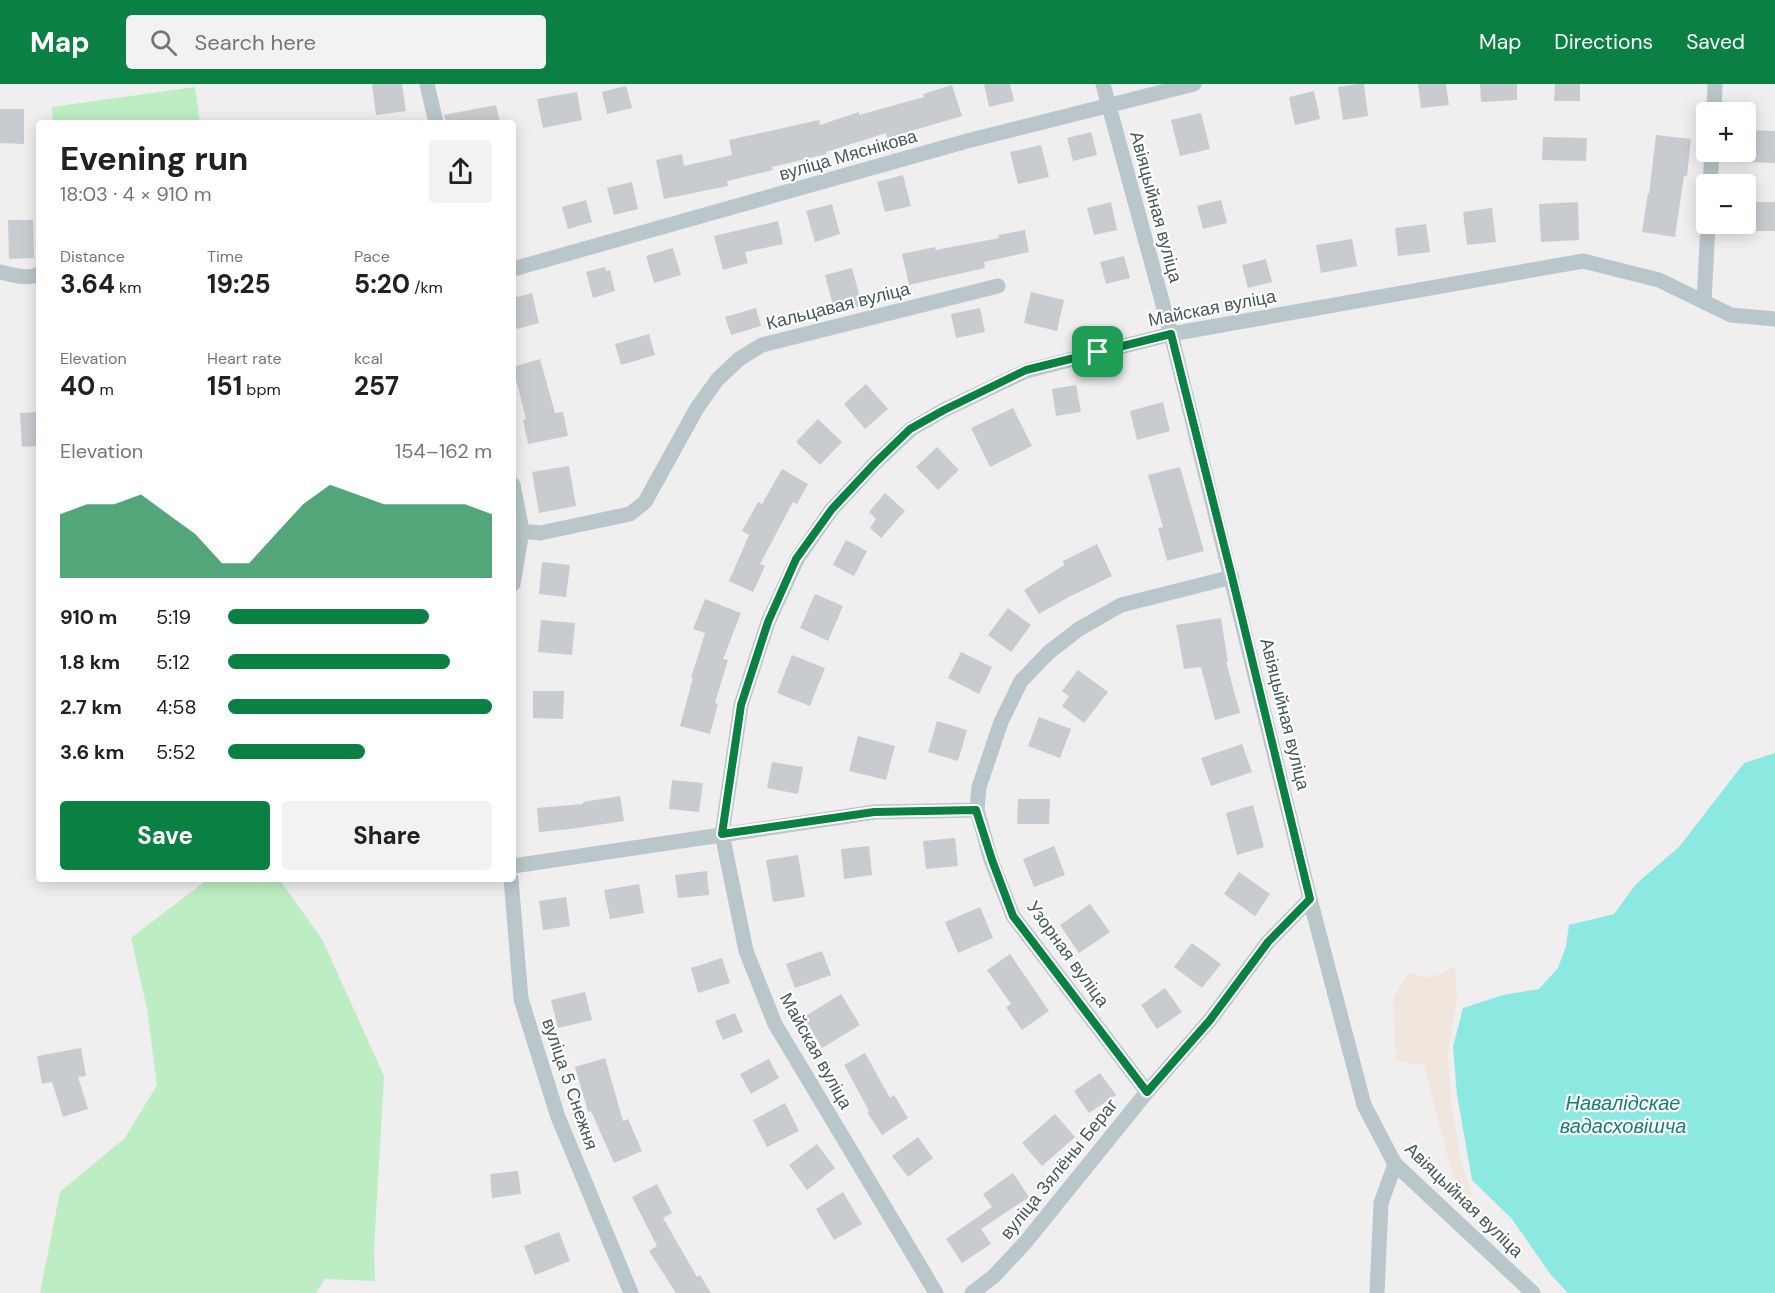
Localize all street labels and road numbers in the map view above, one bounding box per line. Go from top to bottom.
street label: вуліца Мяснікова [776,124,921,186]
street label: Авіяцыйная вуліца [1124,129,1188,286]
street label: Кальцавая вуліца [764,276,913,335]
street label: Майская вуліца [1146,284,1279,332]
street label: Авіяцыйная вуліца [1255,636,1316,793]
street label: Узорная вуліца [1021,896,1115,1013]
street label: Майская вуліца [774,988,858,1114]
street label: вуліца 5 Снежня [536,1015,604,1153]
street label: вуліца Зялёны Бераг [995,1093,1124,1244]
street label: Авіяцыйная вуліца [1400,1137,1529,1263]

